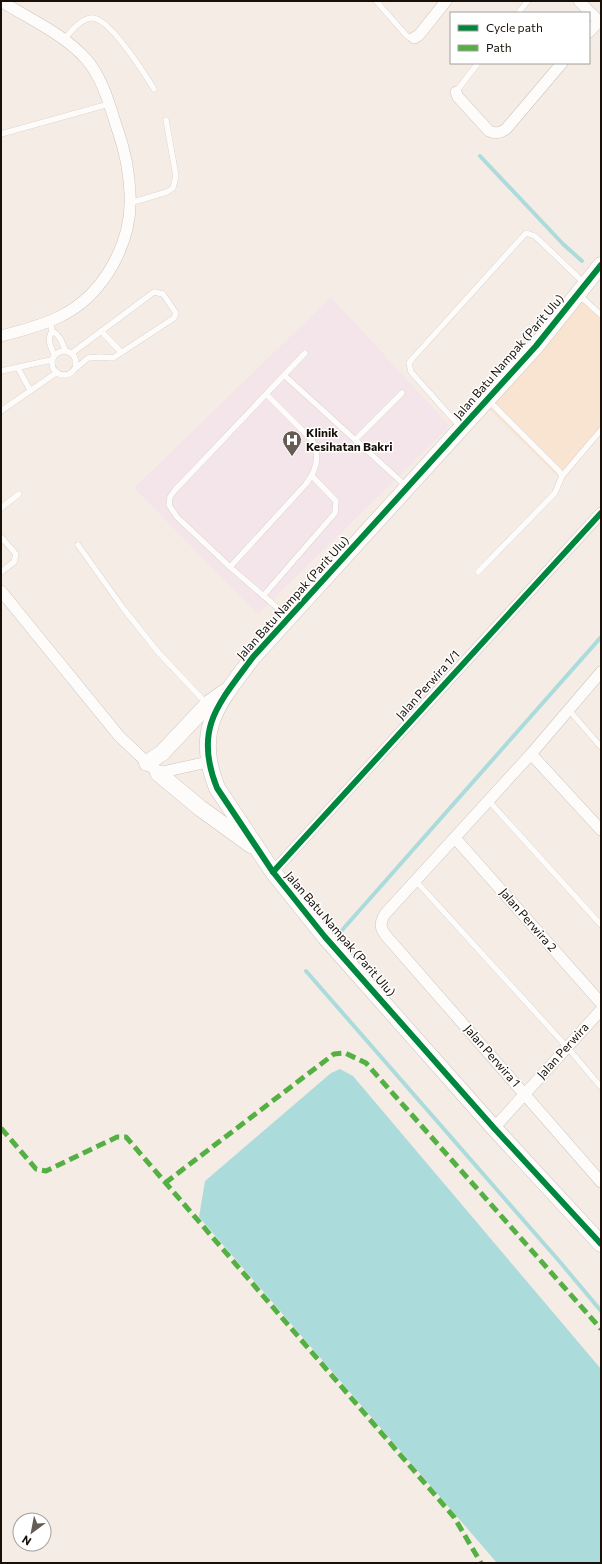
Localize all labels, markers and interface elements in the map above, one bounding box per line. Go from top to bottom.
legend [450,12,590,64]
text: Cycle path [486,20,543,34]
text: Path [486,40,512,54]
street label: Jalan Batu Nampak (Parit Ulu) [450,291,567,422]
place label: Klinik Kesihatan Bakri [306,425,392,453]
hospital icon: Klinik Kesihatan Bakri [281,429,303,457]
street label: Jalan Batu Nampak (Parit Ulu) [233,533,352,662]
street label: Jalan Perwira 1/1 [393,647,463,722]
street label: Jalan Batu Nampak (Parit Ulu) [282,868,399,999]
street label: Jalan Perwira 2 [497,885,560,955]
street label: Jalan Perwira [534,1020,592,1082]
street label: Jalan Perwira 1 [461,1021,524,1090]
north arrow [12,1512,52,1552]
text: N [19,1533,33,1549]

